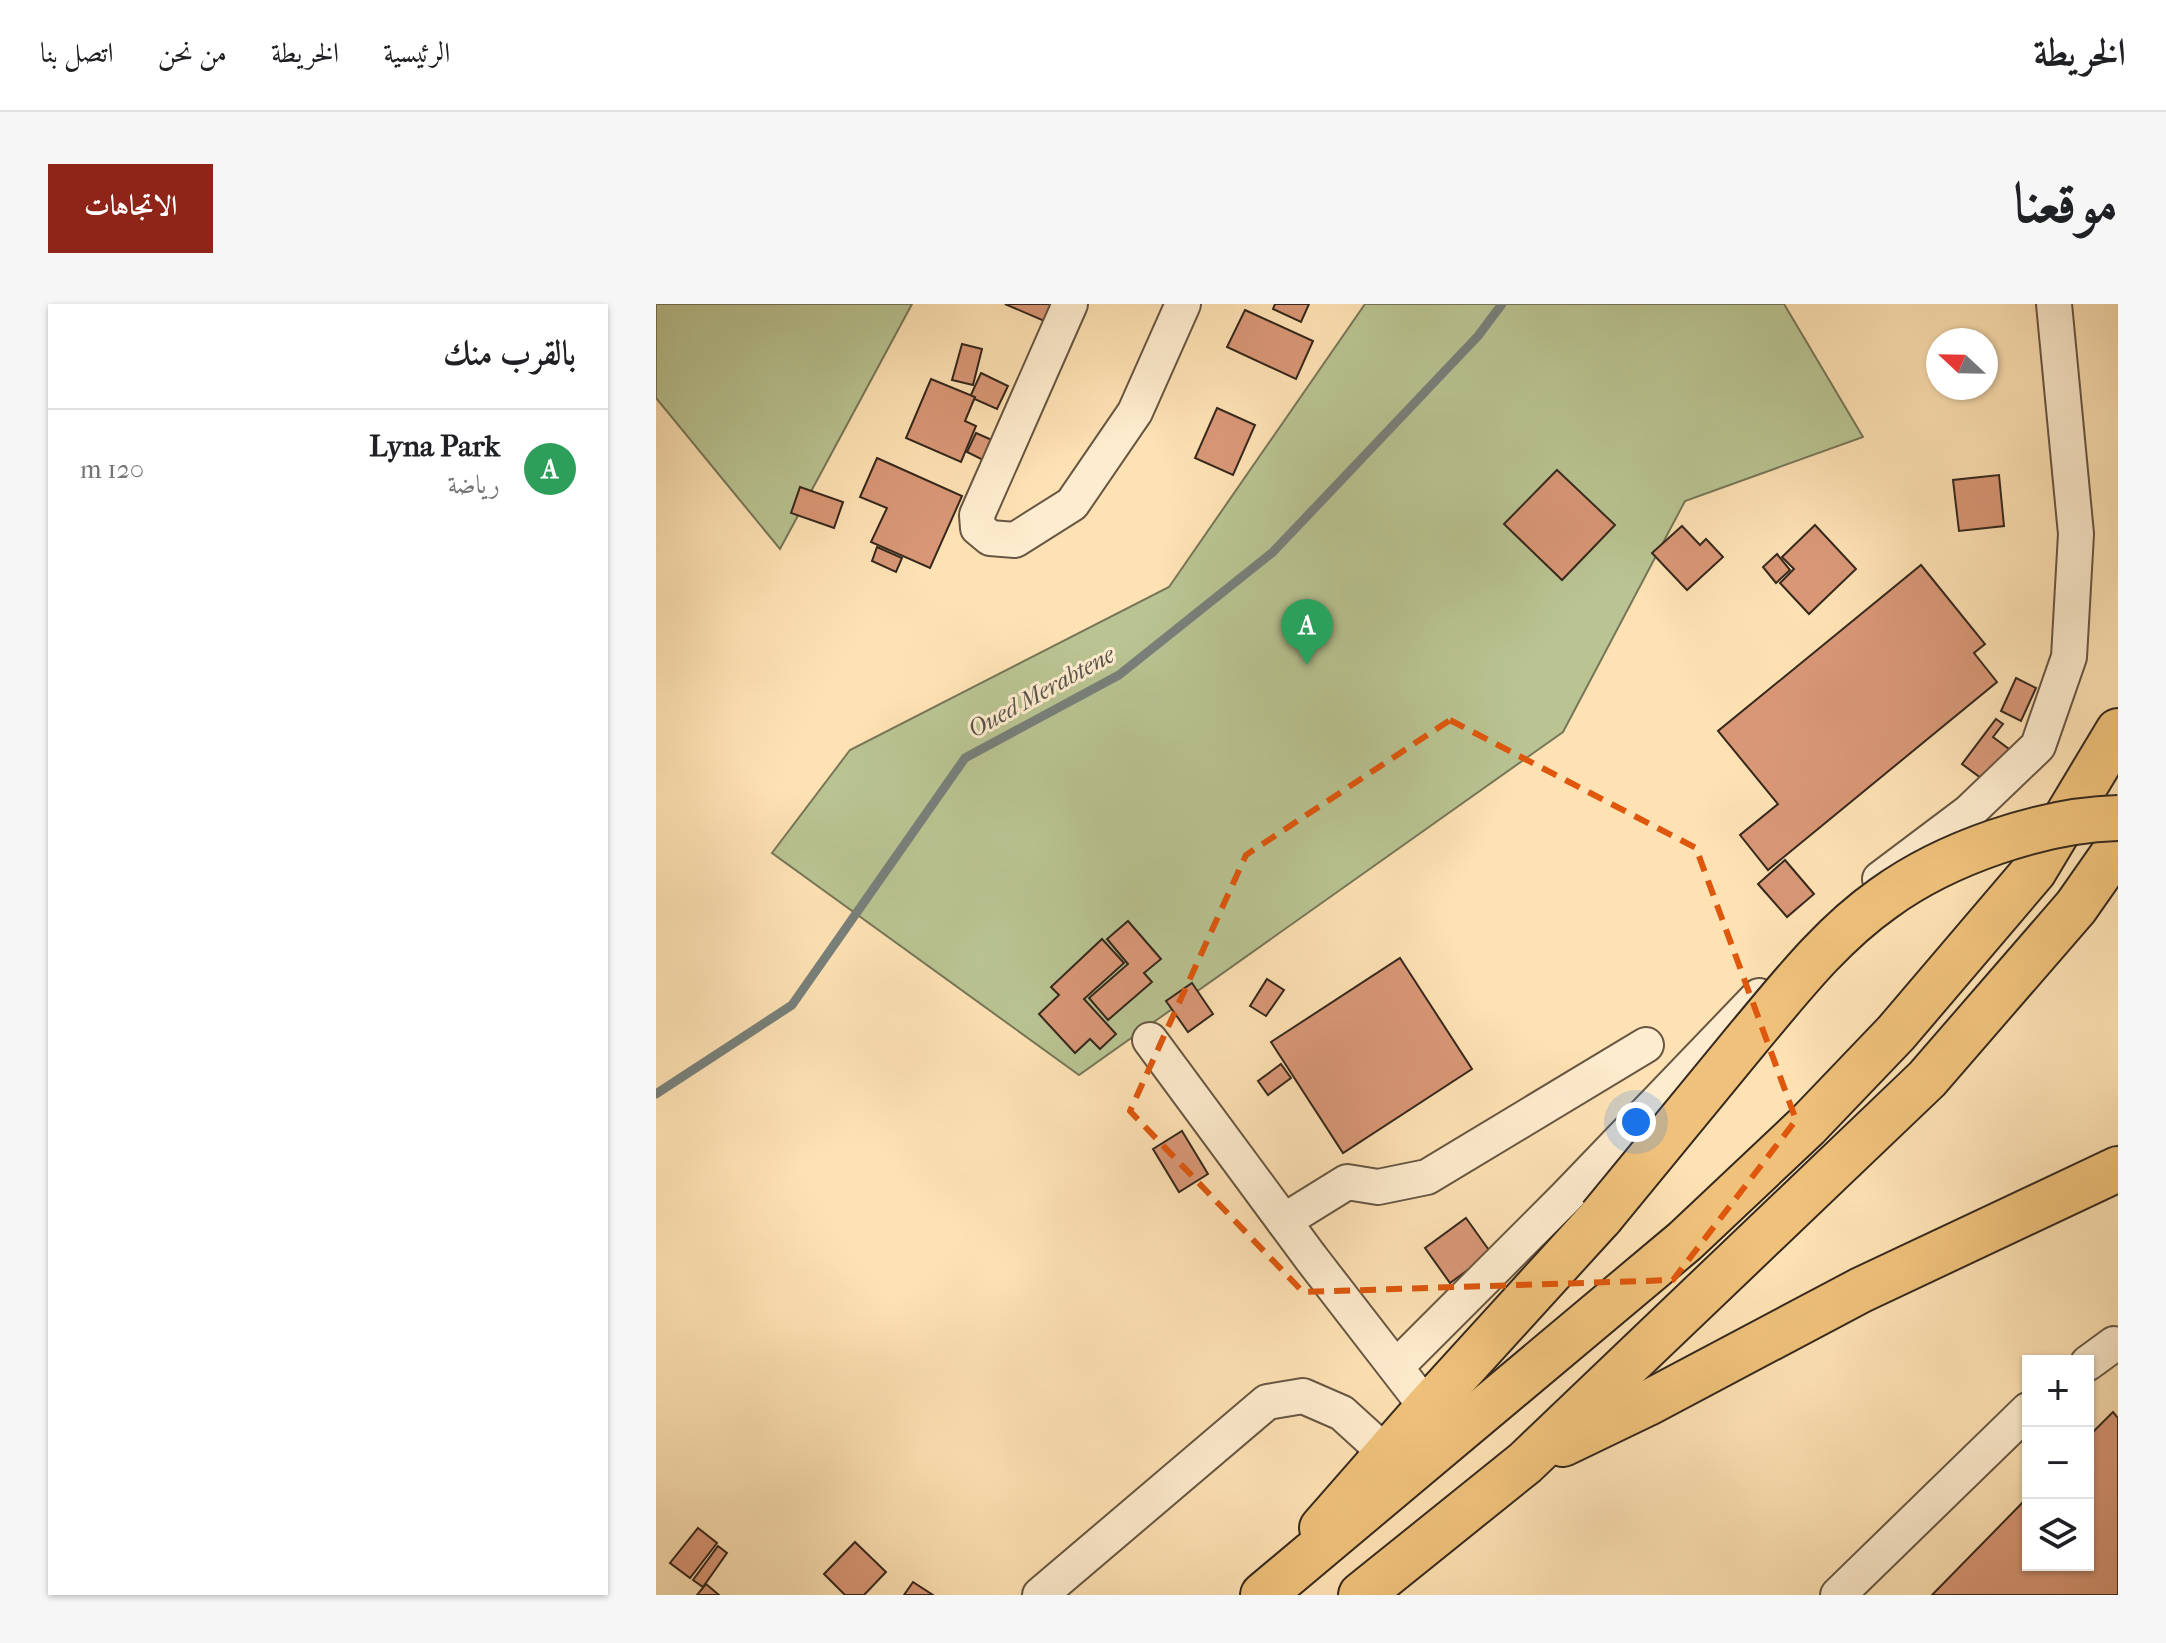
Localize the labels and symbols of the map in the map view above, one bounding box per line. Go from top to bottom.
north arrow [1926,328,1998,400]
pin: A [1281,599,1333,665]
water label: Oued Merabtene [963,640,1120,744]
your location [1616,1102,1656,1142]

